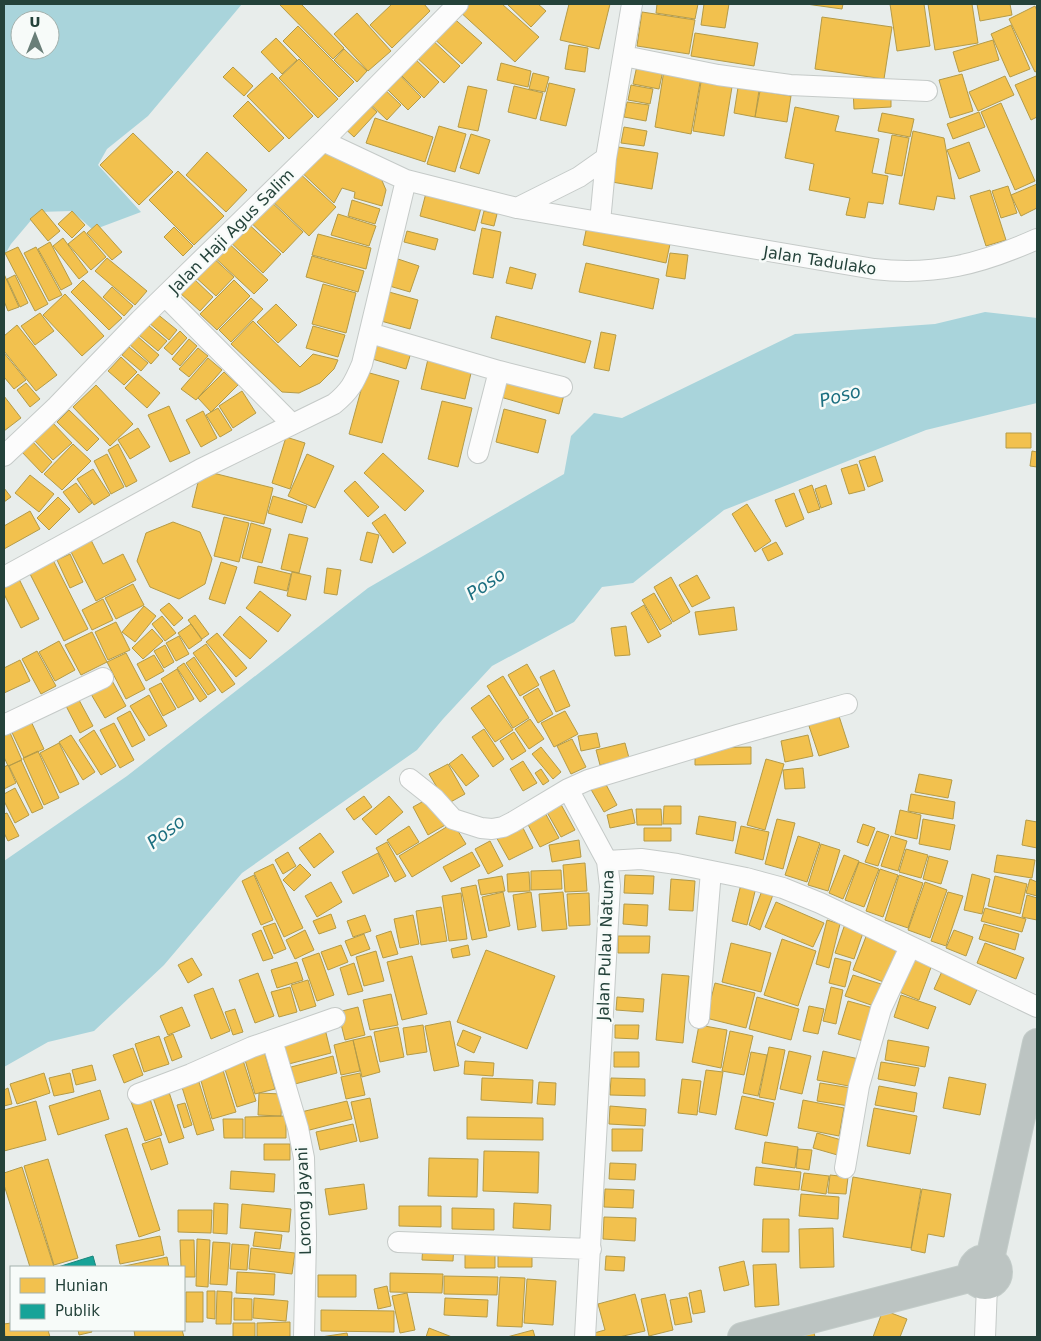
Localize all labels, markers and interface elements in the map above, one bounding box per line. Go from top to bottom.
north arrow [10,10,60,60]
text: U [29,14,41,30]
street label: Jalan Haji Agus Salim [164,165,298,299]
street label: Jalan Tadulako [761,242,878,279]
water label: Poso [817,380,863,411]
water label: Poso [462,563,509,604]
water label: Poso [143,810,189,853]
street label: Jalan Pulau Natuna [593,869,618,1022]
street label: Lorong Jayani [292,1147,315,1255]
legend [10,1266,185,1331]
text: Hunian [55,1277,108,1295]
text: Publik [55,1302,100,1320]

